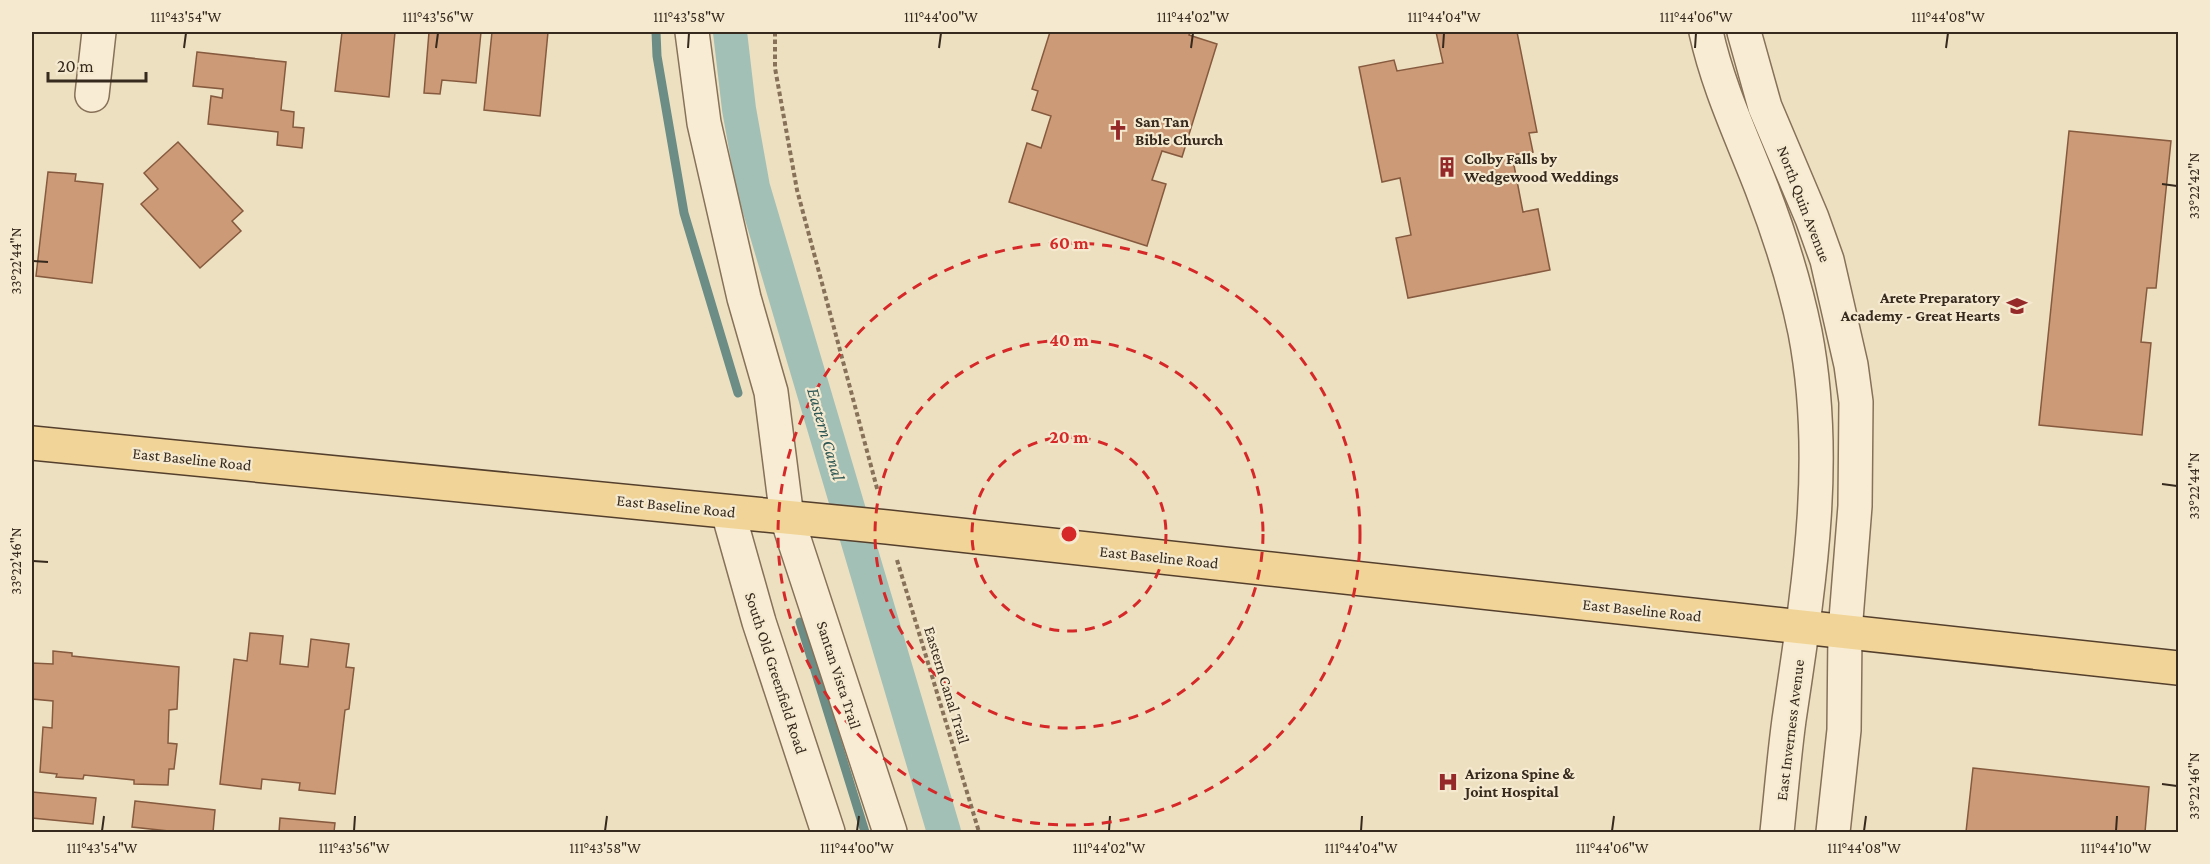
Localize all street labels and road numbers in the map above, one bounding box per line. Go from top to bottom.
street label: North Quin Avenue [1774,144,1834,264]
street label: East Baseline Road [132,444,253,474]
street label: East Baseline Road [616,491,737,521]
street label: East Baseline Road [1099,542,1220,572]
street label: South Old Greenfield Road [742,590,810,756]
street label: East Baseline Road [1582,595,1703,625]
street label: Santan Vista Trail [814,619,864,731]
street label: Eastern Canal Trail [921,624,973,746]
street label: East Inverness Avenue [1773,658,1807,802]

